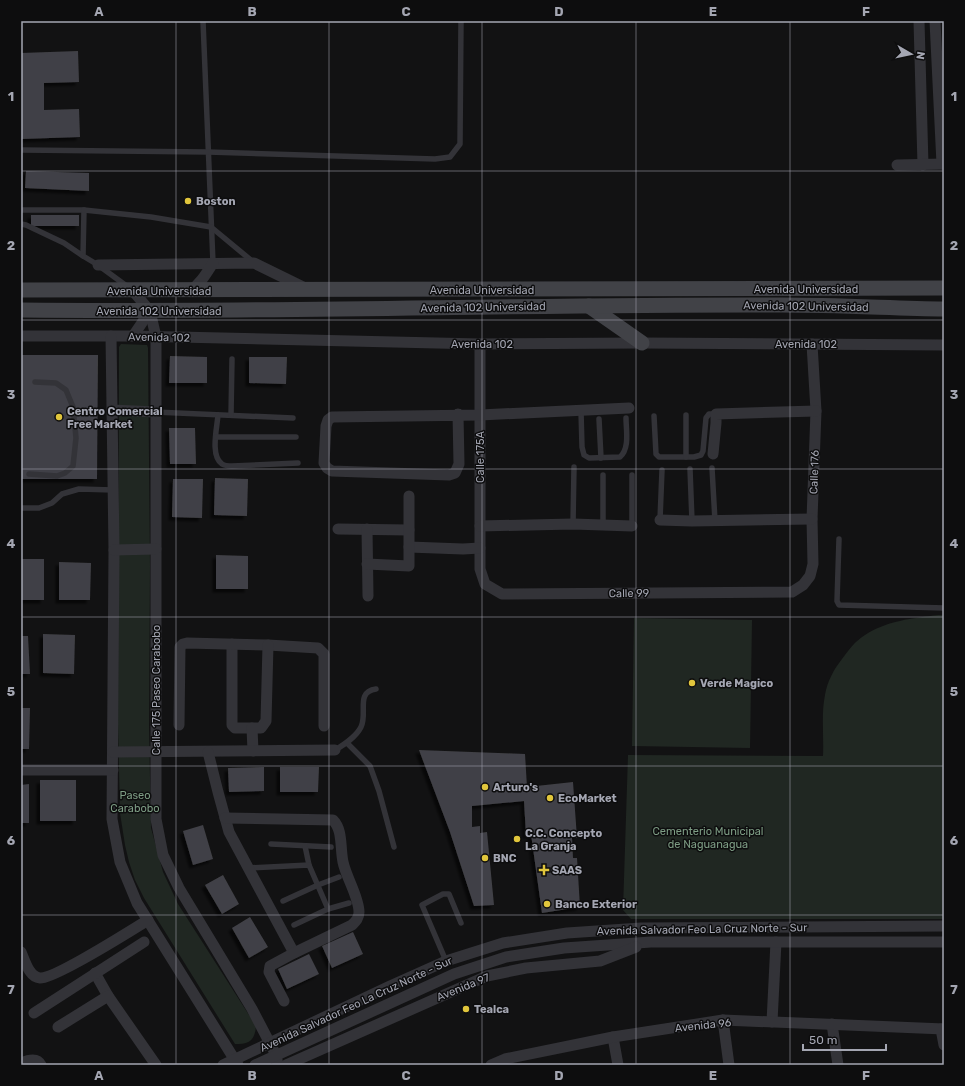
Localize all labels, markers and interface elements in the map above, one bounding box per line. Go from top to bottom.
text: A [94,4,104,19]
text: B [247,4,257,19]
text: C [401,4,411,19]
text: D [554,4,564,19]
text: E [709,4,717,19]
text: F [862,4,870,19]
north arrow [891,34,931,74]
text: N [913,51,927,60]
text: 1 [8,89,14,104]
text: 1 [951,89,957,104]
place label: Boston [196,195,235,208]
marker: Boston [183,196,193,206]
text: 2 [7,238,15,253]
text: 2 [950,238,958,253]
street label: Avenida Universidad [754,283,858,296]
street label: Avenida Universidad [430,284,534,297]
street label: Avenida Universidad [107,285,211,298]
street label: Avenida 102 Universidad [743,299,869,314]
street label: Avenida 102 Universidad [420,300,546,315]
street label: Avenida 102 Universidad [96,305,222,318]
street label: Avenida 102 [128,330,190,345]
street label: Avenida 102 [451,338,513,351]
street label: Avenida 102 [775,338,837,351]
text: 3 [7,387,16,402]
text: 3 [950,387,959,402]
place label: Centro Comercial Free Market [67,405,163,431]
marker: Centro Comercial Free Market [54,412,64,422]
street label: Calle 175A [474,430,487,483]
street label: Calle 176 [807,449,822,494]
text: 4 [7,536,16,551]
text: 4 [950,536,959,551]
street label: Calle 99 [609,587,649,600]
street label: Calle 175 Paseo Carabobo [150,625,163,755]
place label: Verde Magico [700,677,774,690]
marker: Verde Magico [687,678,697,688]
text: 5 [7,684,15,699]
text: 5 [950,684,958,699]
place label: Arturo's [493,781,538,794]
marker: Arturo's [480,782,490,792]
park label: Paseo Carabobo [110,789,160,815]
place label: EcoMarket [558,792,617,805]
marker: EcoMarket [545,793,555,803]
park label: Cementerio Municipal de Naguanagua [652,825,764,851]
place label: C.C. Concepto La Granja [525,827,602,853]
text: 6 [7,833,16,848]
text: 6 [950,833,959,848]
marker: C.C. Concepto La Granja [512,834,522,844]
place label: BNC [493,852,517,865]
marker: BNC [480,853,490,863]
place label: SAAS [552,864,582,877]
marker: SAAS [539,865,549,875]
place label: Banco Exterior [555,898,637,911]
marker: Banco Exterior [542,899,552,909]
street label: Avenida Salvador Feo La Cruz Norte - Sur [597,921,808,938]
street label: Avenida Salvador Feo La Cruz Norte - Sur [258,954,455,1055]
street label: Avenida 97 [435,971,492,1004]
text: 7 [7,982,15,997]
text: 7 [950,982,958,997]
place label: Tealca [474,1003,509,1016]
marker: Tealca [461,1004,471,1014]
street label: Avenida 96 [674,1016,732,1035]
scale bar [803,1026,886,1052]
text: 50 m [809,1033,837,1047]
text: A [94,1068,104,1083]
text: B [247,1068,257,1083]
text: C [401,1068,411,1083]
text: D [554,1068,564,1083]
text: E [709,1068,717,1083]
text: F [862,1068,870,1083]

